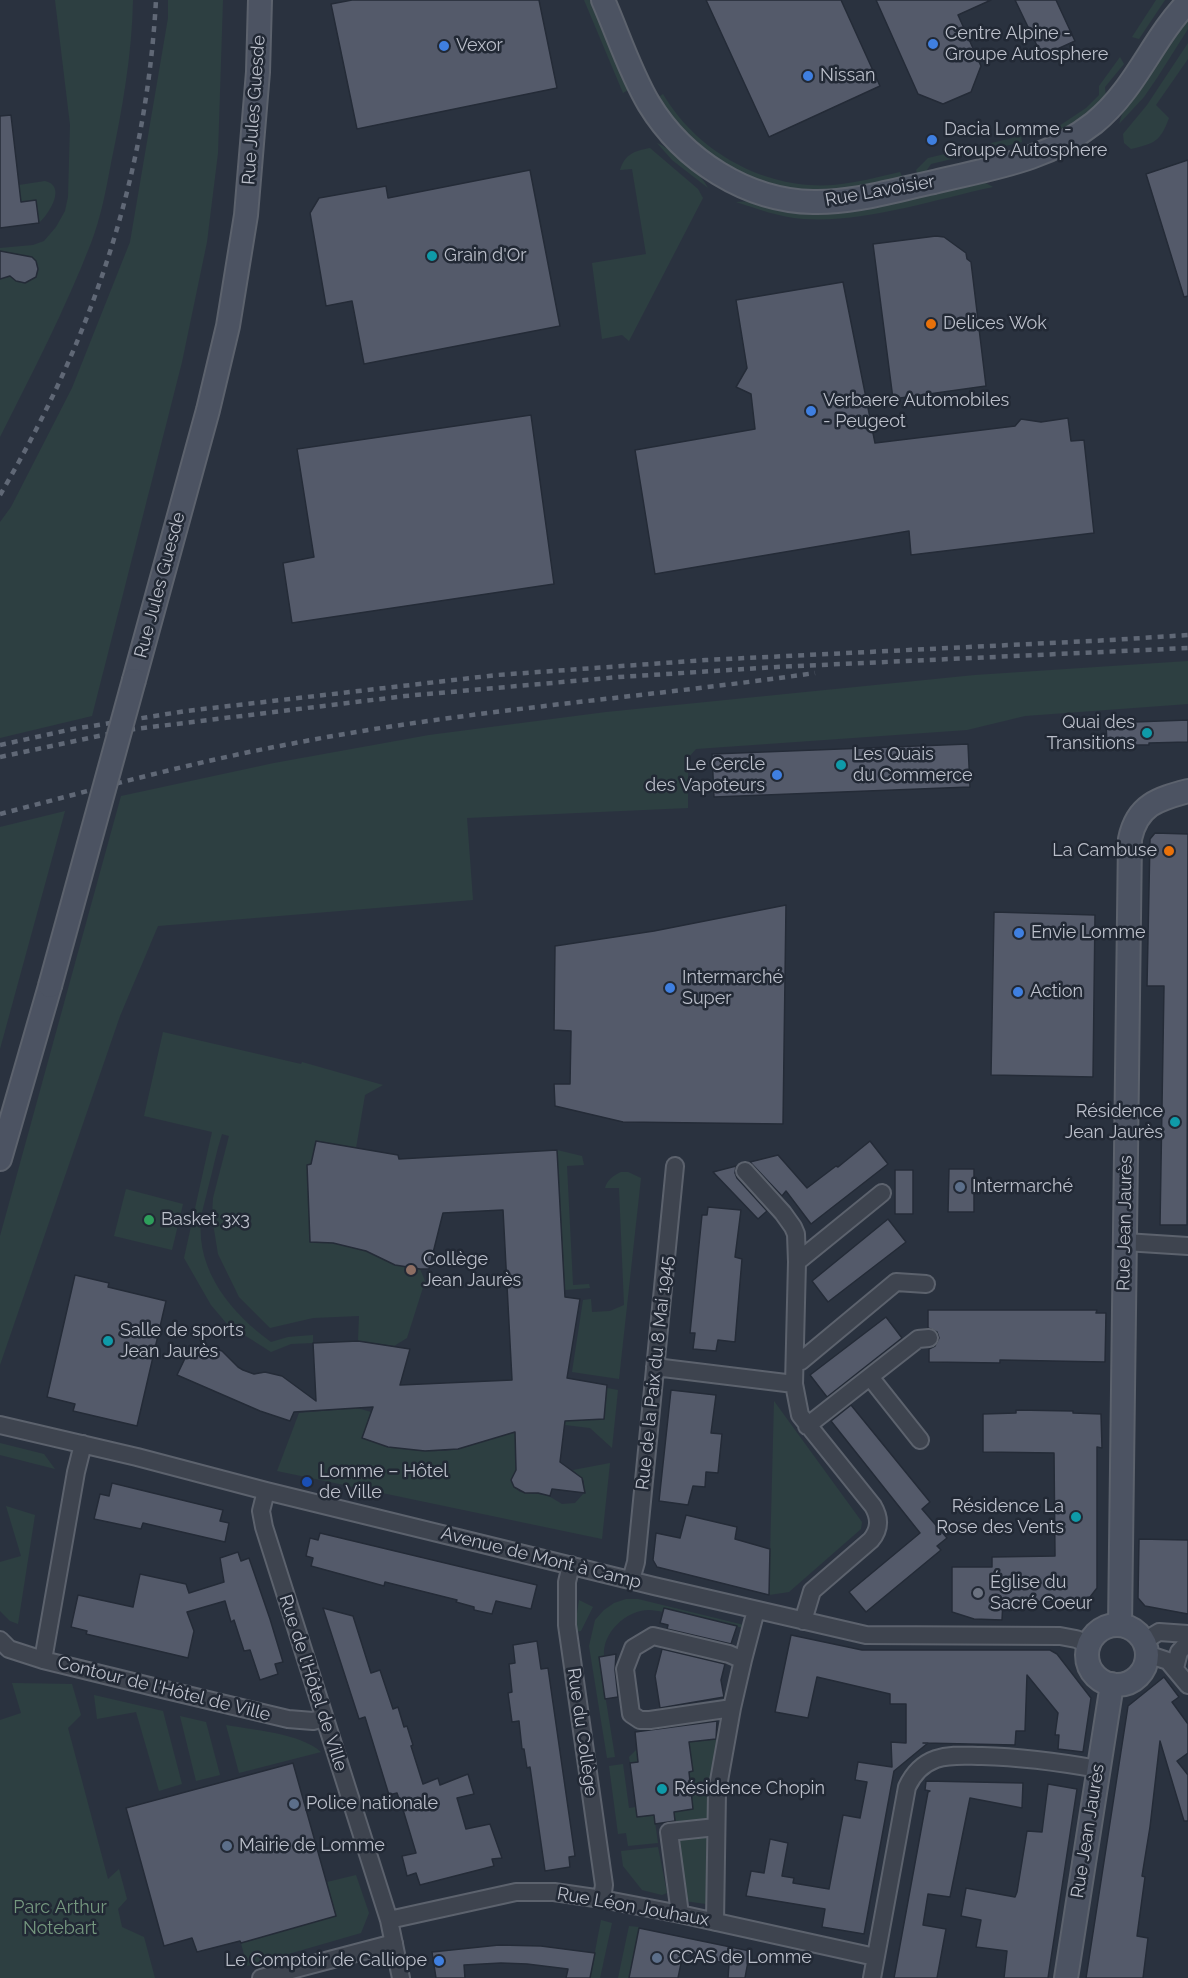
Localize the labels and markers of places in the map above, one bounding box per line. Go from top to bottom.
place label: Centre Alpine - Groupe Autosphere [945,23,1108,66]
place label: Vexor [456,35,503,57]
marker: Centre Alpine - Groupe Autosphere [926,37,940,51]
marker: Vexor [437,39,451,53]
place label: Nissan [820,65,876,87]
marker: Nissan [801,69,815,83]
place label: Dacia Lomme - Groupe Autosphere [944,119,1107,162]
marker: Dacia Lomme - Groupe Autosphere [925,133,939,147]
place label: Grain d'Or [444,245,527,267]
marker: Grain d'Or [425,249,439,263]
place label: Delices Wok [943,313,1047,335]
marker: Delices Wok [924,317,938,331]
place label: Verbaere Automobiles - Peugeot [823,390,1009,432]
marker: Verbaere Automobiles - Peugeot [804,404,818,418]
place label: Quai des Transitions [1047,712,1135,754]
marker: Quai des Transitions [1140,726,1154,740]
place label: Les Quais du Commerce [853,744,973,786]
place label: Le Cercle des Vapoteurs [645,754,765,796]
marker: Les Quais du Commerce [834,758,848,772]
marker: Le Cercle des Vapoteurs [770,768,784,782]
place label: La Cambuse [1052,840,1157,862]
marker: La Cambuse [1162,844,1176,858]
place label: Envie Lomme [1031,922,1145,944]
marker: Envie Lomme [1012,926,1026,940]
place label: Intermarché Super [682,967,783,1010]
marker: Intermarché Super [663,981,677,995]
place label: Action [1030,981,1083,1003]
marker: Action [1011,985,1025,999]
place label: Résidence Jean Jaurès [1065,1101,1163,1144]
marker: Résidence Jean Jaurès [1168,1115,1182,1129]
place label: Intermarché [972,1176,1073,1198]
marker: Intermarché [953,1180,967,1194]
place label: Basket 3x3 [161,1209,250,1231]
marker: Basket 3x3 [142,1213,156,1227]
place label: Collège Jean Jaurès [423,1249,521,1292]
marker: Collège Jean Jaurès [404,1263,418,1277]
place label: Salle de sports Jean Jaurès [120,1320,244,1362]
marker: Salle de sports Jean Jaurès [101,1334,115,1348]
place label: Lomme – Hôtel de Ville [319,1461,448,1504]
marker: Lomme – Hôtel de Ville [300,1475,314,1489]
place label: Résidence La Rose des Vents [936,1496,1064,1538]
marker: Résidence La Rose des Vents [1069,1510,1083,1524]
place label: Église du Sacré Coeur [990,1572,1092,1614]
marker: Église du Sacré Coeur [971,1586,985,1600]
place label: Résidence Chopin [674,1778,825,1800]
marker: Résidence Chopin [655,1782,669,1796]
place label: Police nationale [306,1793,438,1815]
marker: Police nationale [287,1797,301,1811]
place label: Mairie de Lomme [239,1835,385,1857]
marker: Mairie de Lomme [220,1839,234,1853]
place label: CCAS de Lomme [669,1947,812,1969]
place label: Le Comptoir de Calliope [225,1950,427,1972]
marker: CCAS de Lomme [650,1951,664,1965]
marker: Le Comptoir de Calliope [432,1954,446,1968]

